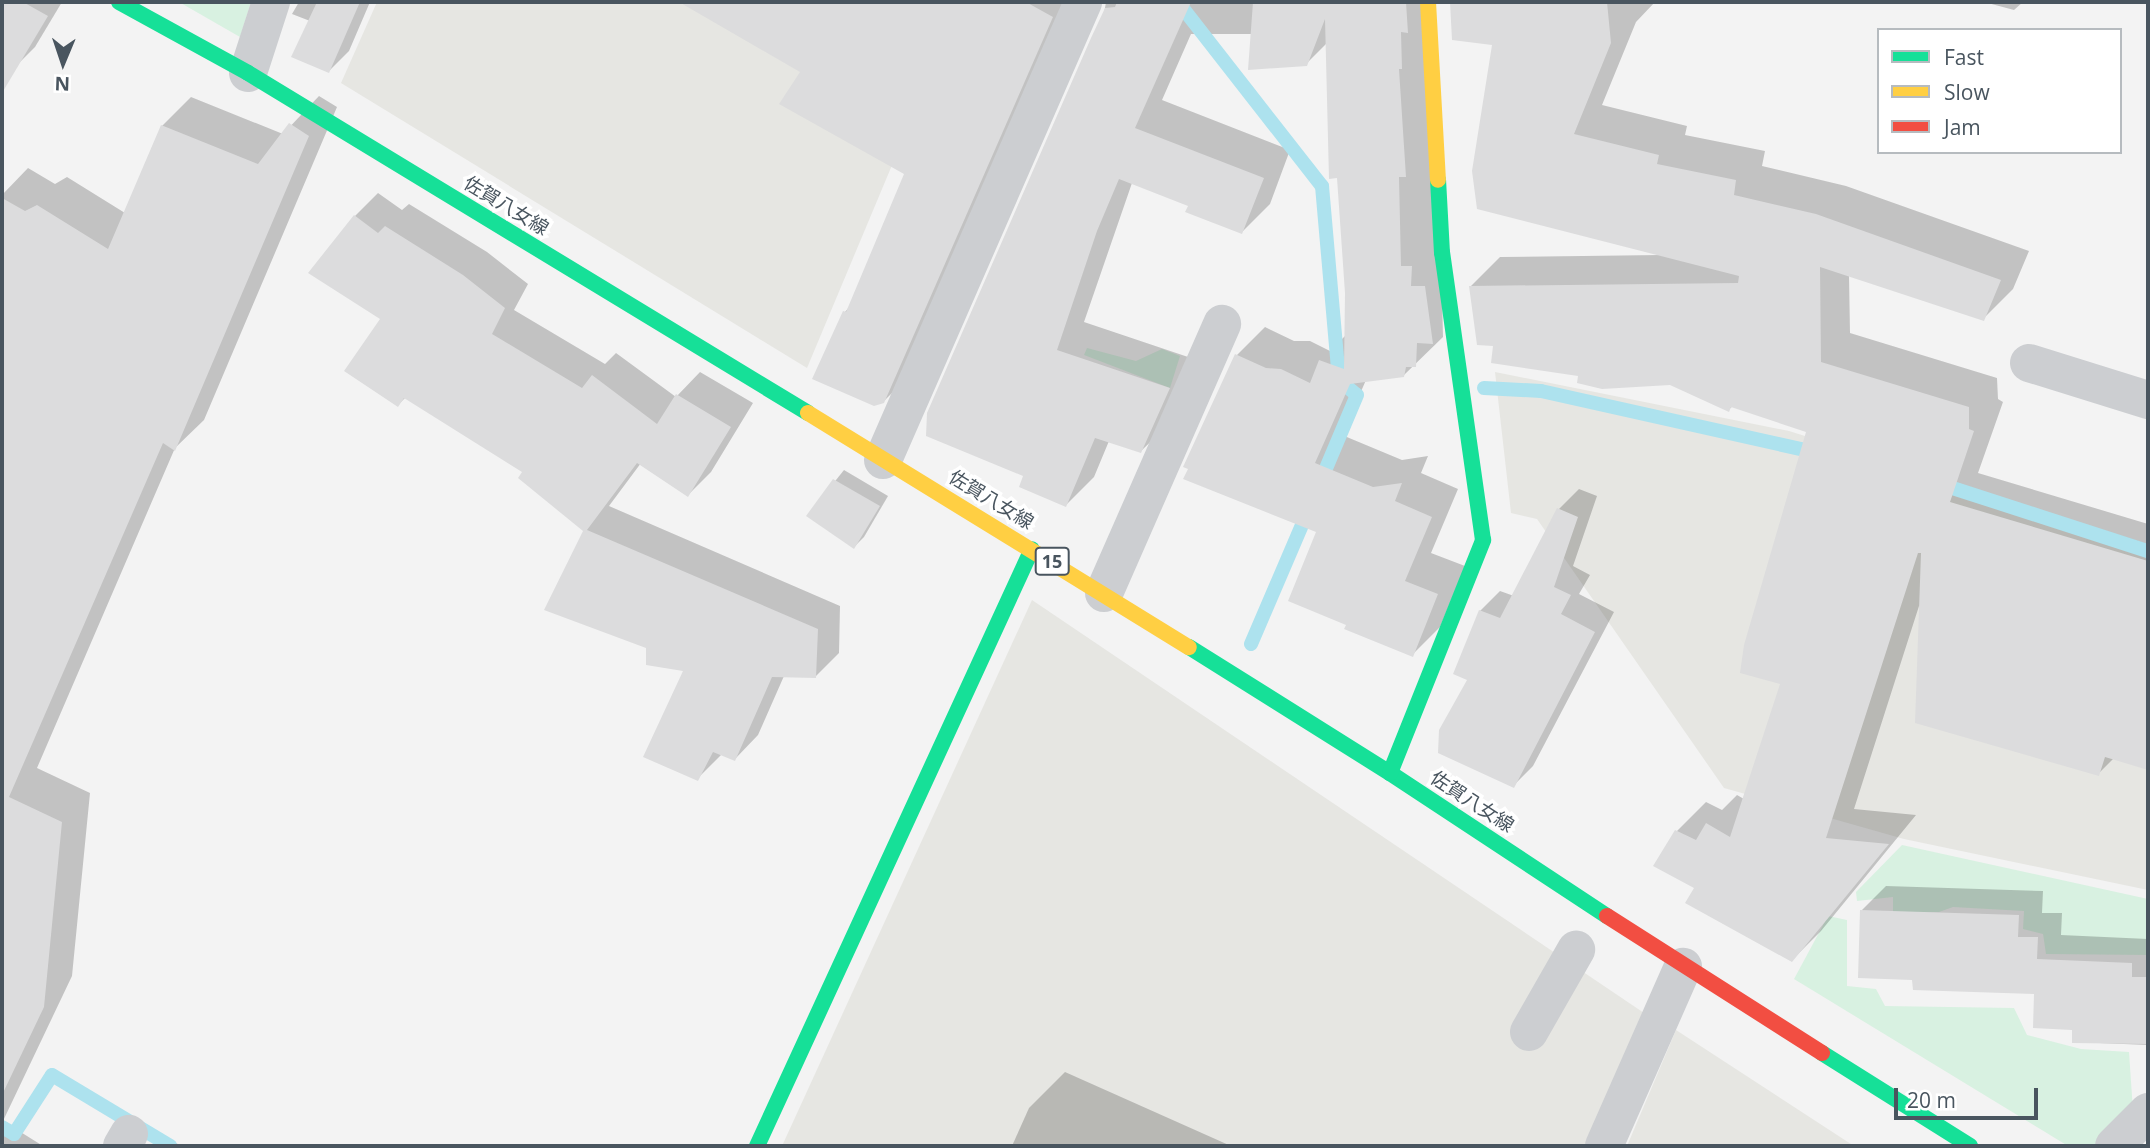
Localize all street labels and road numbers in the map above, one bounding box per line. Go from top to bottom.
street label: 佐賀八女線 [459,172,553,240]
street label: 佐賀八女線 [944,466,1038,534]
road number: 15 [1034,546,1070,576]
street label: 佐賀八女線 [1426,767,1518,837]

